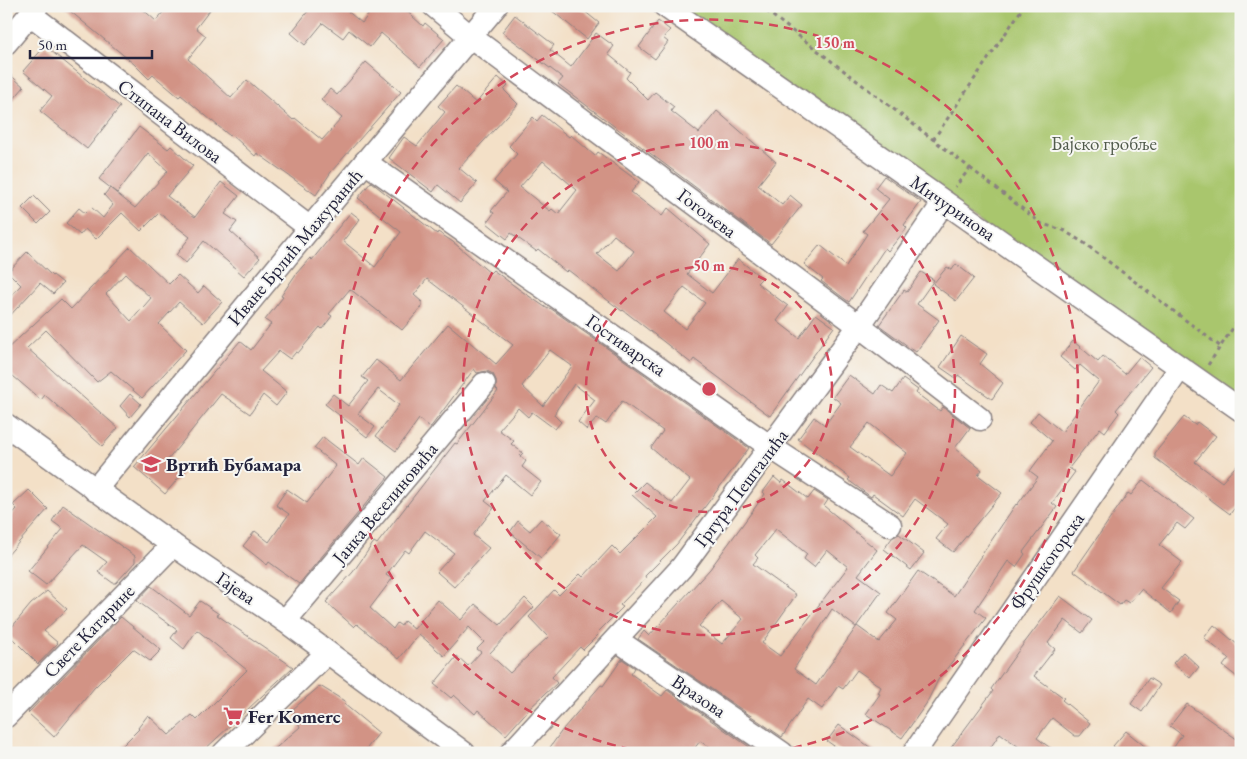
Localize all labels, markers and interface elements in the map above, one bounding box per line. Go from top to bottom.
scale bar [30,28,152,60]
text: 150 m [815,33,855,52]
text: 50 m [38,35,67,54]
street label: Стипана Вилова [113,73,228,169]
park label: Бајско гробље [1051,131,1157,156]
text: 100 m [689,133,729,152]
street label: Иване Брлић Мажуранић [222,163,368,331]
street label: Мичуринова [905,169,1001,247]
street label: Гогољева [672,183,742,244]
text: 50 m [693,256,725,275]
street label: Гостиварска [581,308,671,382]
centre of rings [700,380,718,398]
street label: Гргура Пешталића [688,423,794,552]
street label: Јанка Веселиновића [326,437,443,571]
place label: Вртић Бубамара [166,452,302,477]
school or university icon: Вртић Бубамара [140,453,162,475]
street label: Фрушкогорска [1004,507,1090,615]
street label: Гајева [211,566,261,610]
street label: Свете Катарине [38,579,140,683]
street label: Вразова [667,669,731,723]
place label: Fer Komerc [248,704,341,729]
supermarket icon: Fer Komerc [222,705,244,727]

